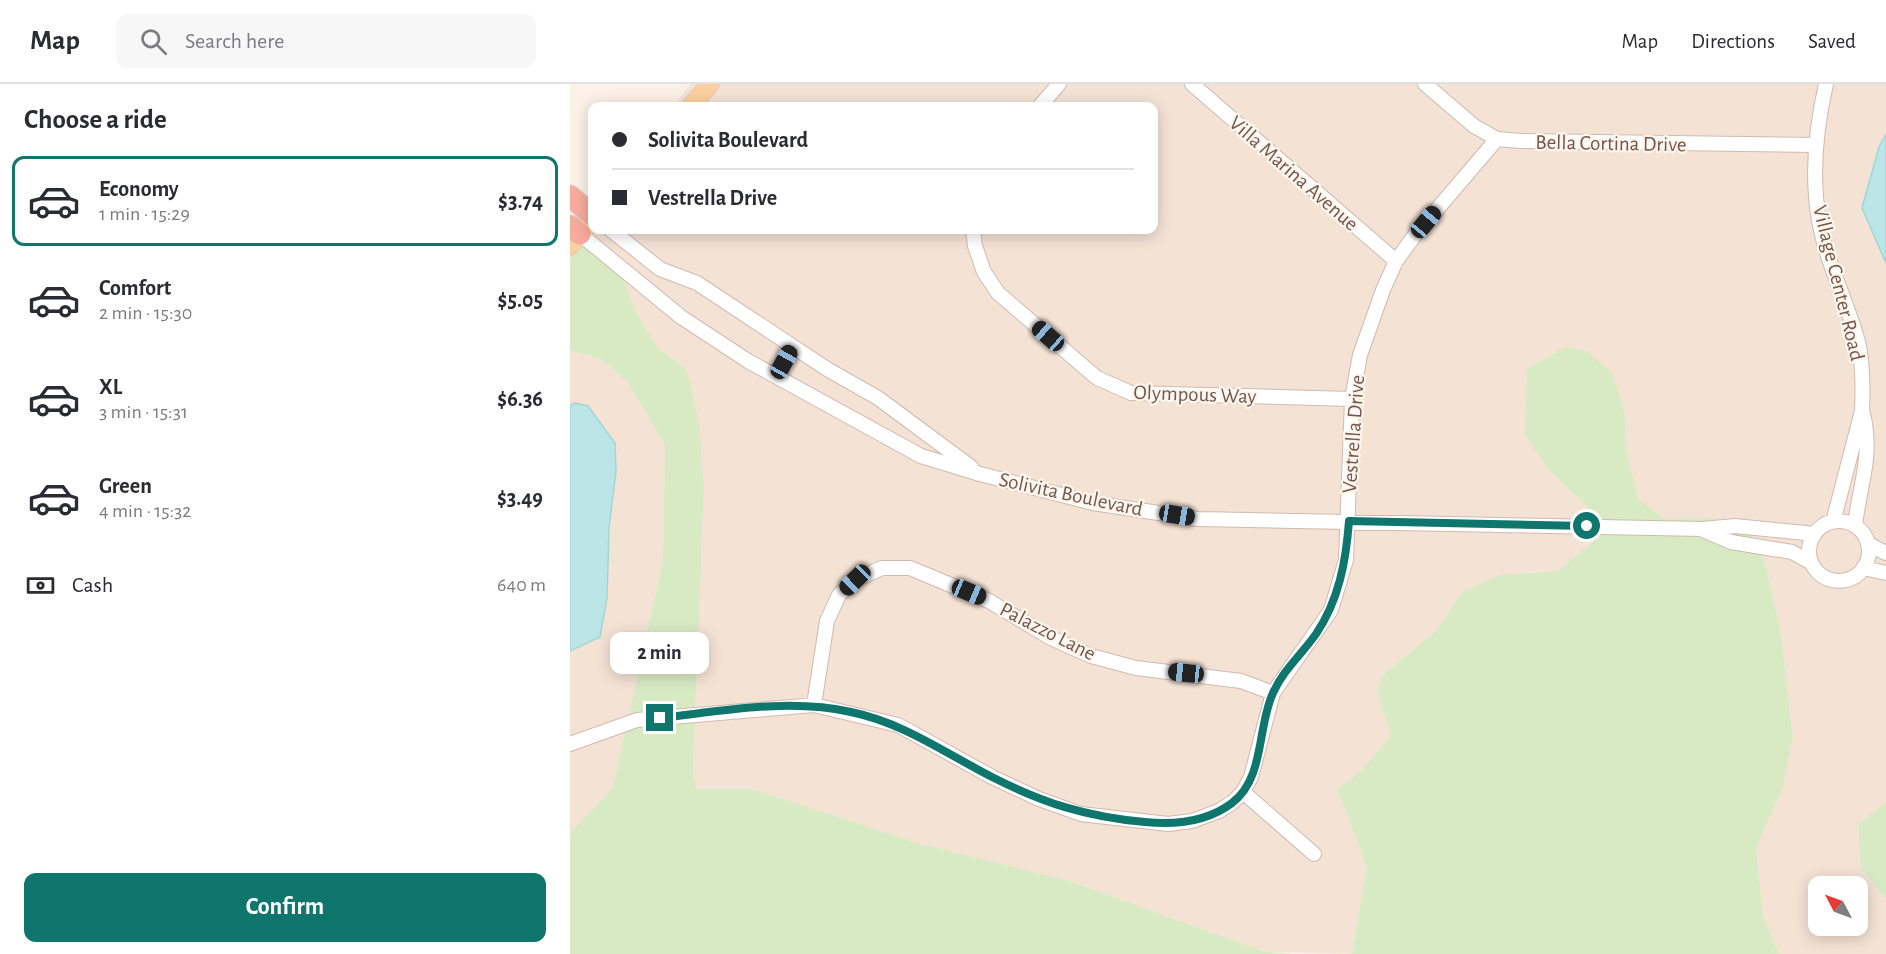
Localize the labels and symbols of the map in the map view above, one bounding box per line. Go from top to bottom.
street label: Villa Marina Avenue [1225,112,1362,235]
street label: Bella Cortina Drive [1535,132,1687,155]
car [1408,202,1444,242]
street label: Village Center Road [1809,203,1868,363]
car [1029,317,1067,355]
car [767,342,801,382]
street label: Vestrella Drive [1339,374,1368,494]
street label: Olympous Way [1133,382,1257,407]
street label: Solivita Boulevard [997,469,1145,520]
car [1158,503,1196,527]
route start [1573,512,1600,539]
car [836,561,874,599]
car [949,577,989,607]
street label: Palazzo Lane [996,598,1099,665]
callout: 2 min [610,631,710,673]
car [1167,662,1205,684]
route end [646,704,673,731]
north arrow [1808,876,1868,936]

